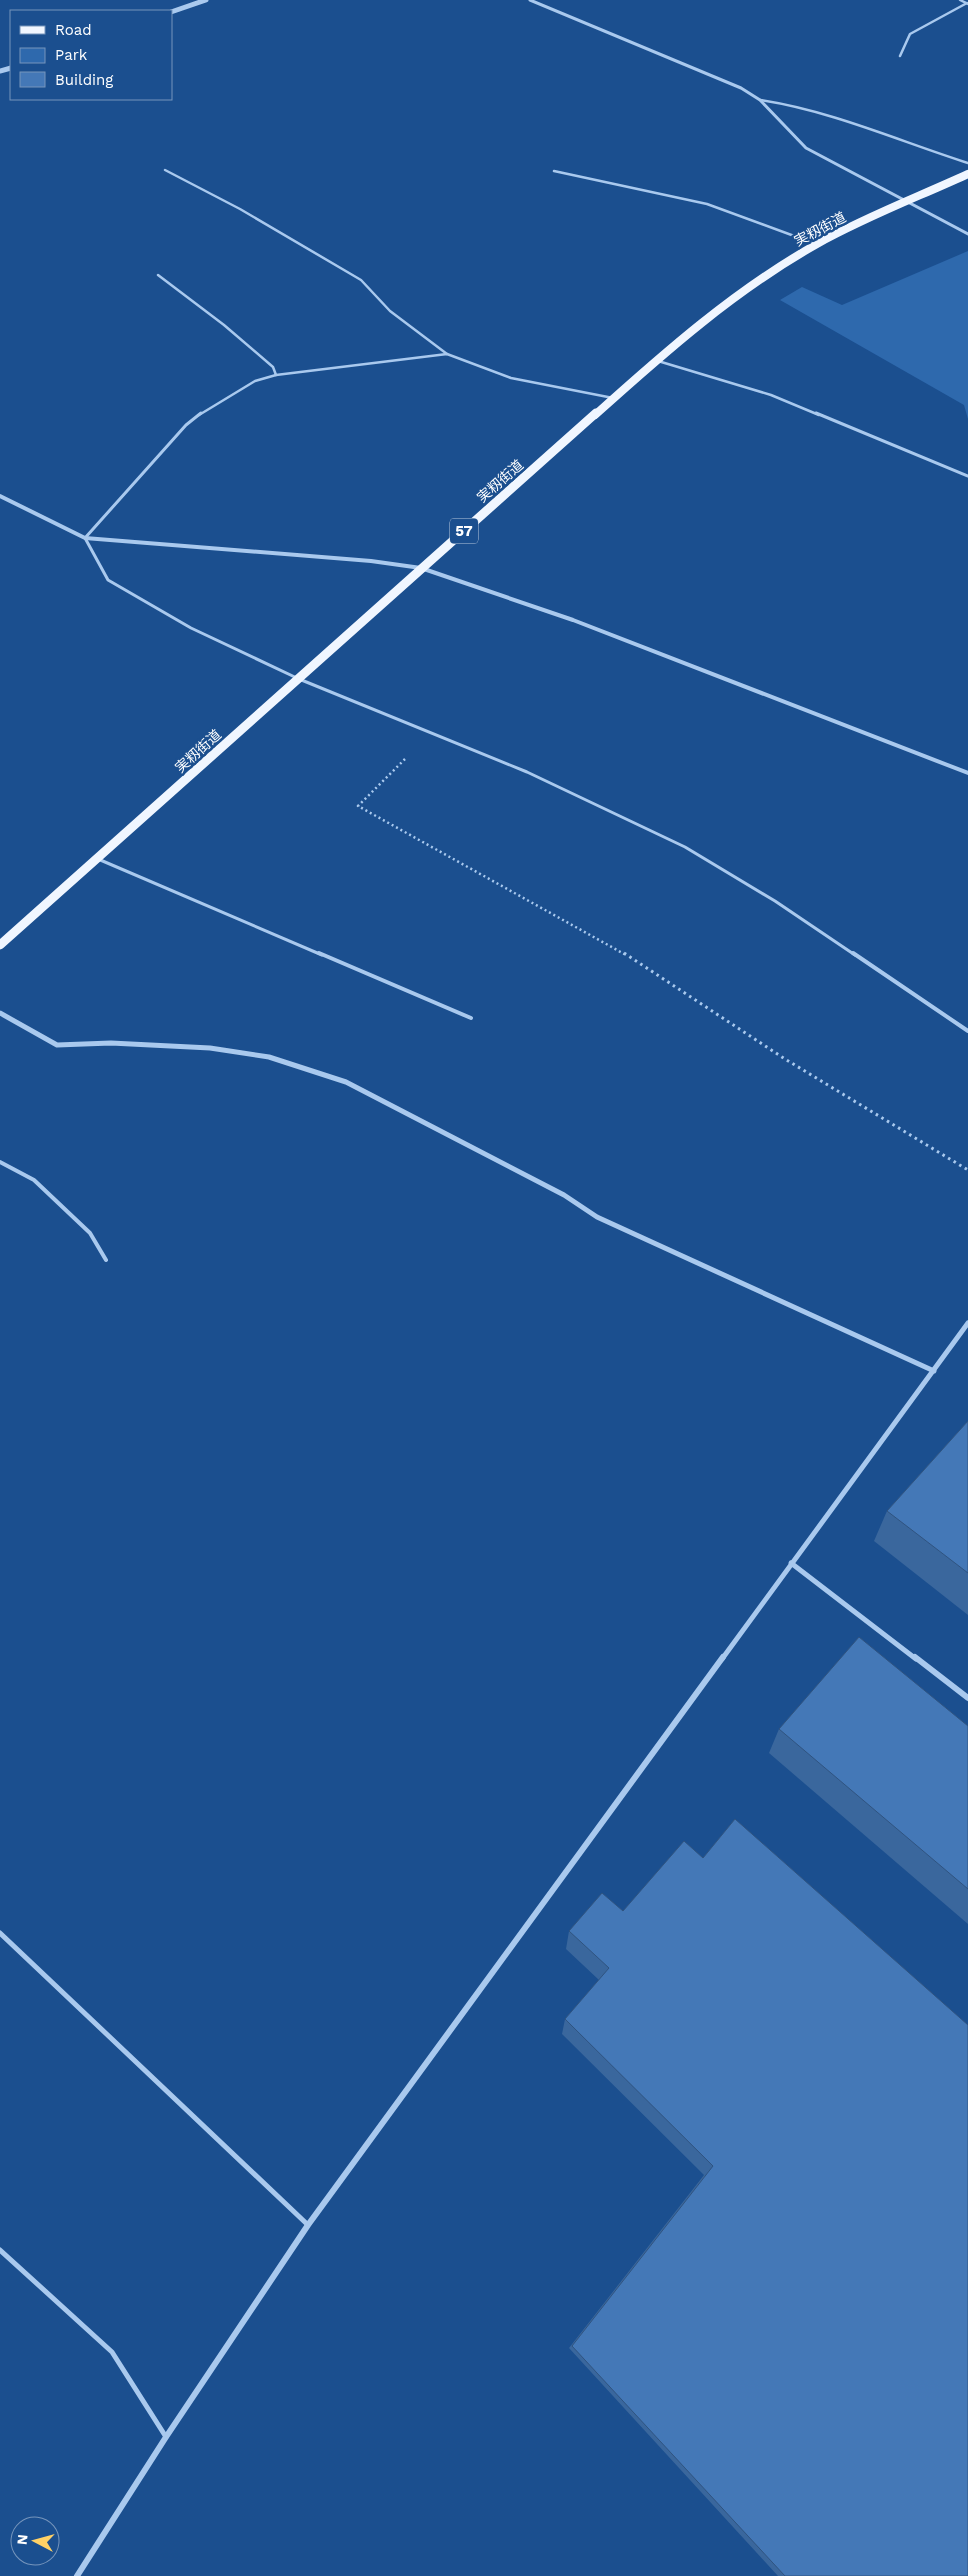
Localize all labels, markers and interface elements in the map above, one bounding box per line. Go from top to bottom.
legend [10,10,172,100]
text: Road [55,21,92,39]
text: Park [55,46,88,64]
text: Building [55,71,113,89]
street label: 実籾街道 [792,209,848,249]
street label: 実籾街道 [474,457,526,505]
road number: 57 [450,518,478,544]
street label: 実籾街道 [172,726,224,776]
north arrow [10,2516,60,2566]
text: N [14,2534,31,2546]

